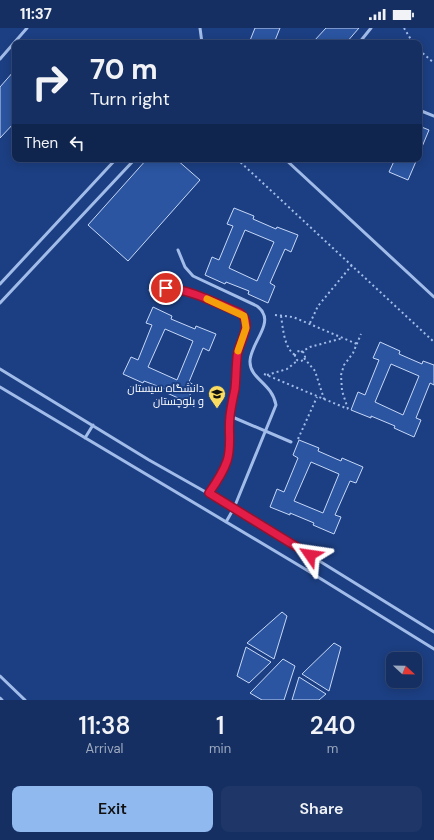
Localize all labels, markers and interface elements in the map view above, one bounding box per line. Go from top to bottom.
text: 11:37 [20,4,52,24]
text: 70 m [90,51,158,88]
icon: right [24,56,76,108]
text: Turn right [90,87,170,111]
icon: left [66,132,88,154]
text: Then [24,133,58,153]
pin [149,271,183,305]
icon: arrive [155,277,177,299]
place label: دانشگاه سیستان و بلوچستان [127,381,204,408]
school or university icon: دانشگاه سیستان و بلوچستان [207,384,227,409]
position arrow [289,534,331,576]
north arrow [386,652,422,688]
map controls [386,652,422,688]
text: 11:38 [79,710,130,741]
text: 1 [216,710,224,741]
text: 240 [310,710,355,741]
text: Arrival [86,740,123,757]
text: min [209,740,231,757]
text: m [327,740,338,757]
button: Exit [12,786,213,832]
button: Share [221,786,422,832]

